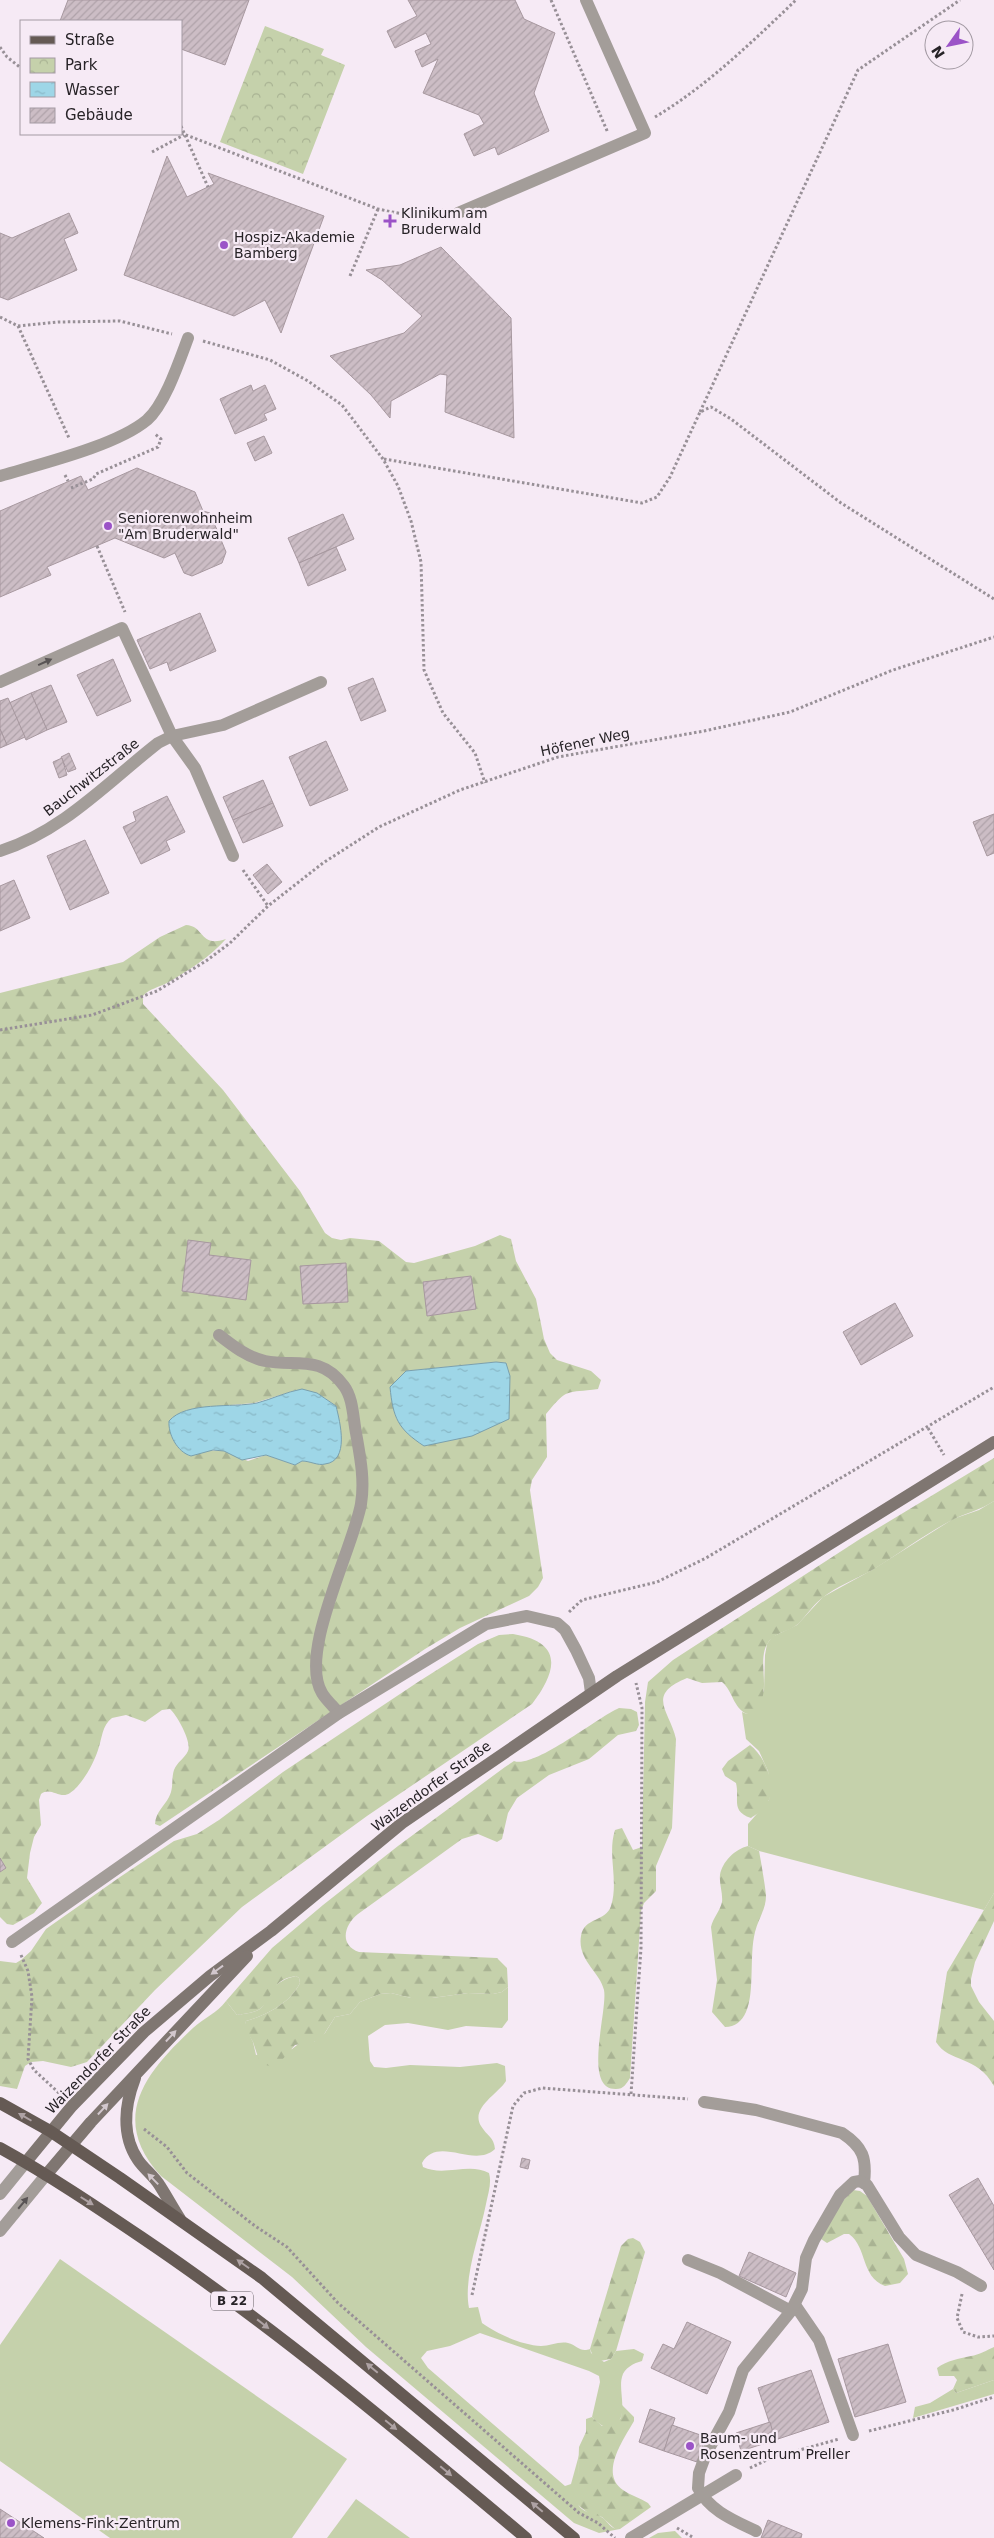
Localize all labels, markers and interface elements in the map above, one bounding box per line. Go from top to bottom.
legend [20,20,182,135]
north arrow [924,20,974,70]
text: Straße [65,31,114,49]
text: N [928,43,948,61]
text: Park [65,56,98,74]
text: Wasser [65,81,120,99]
text: Gebäude [65,106,133,124]
place label: Klinikum am Bruderwald [401,205,488,237]
marker: Klinikum am Bruderwald [383,214,397,228]
place label: Hospiz-Akademie Bamberg [234,229,355,261]
marker: Hospiz-Akademie Bamberg [218,239,230,251]
place label: Seniorenwohnheim "Am Bruderwald" [118,510,253,542]
marker: Seniorenwohnheim "Am Bruderwald" [102,520,114,532]
one-way arrow [38,658,52,666]
street label: Höfener Weg [539,725,631,759]
street label: Bauchwitzstraße [40,735,142,819]
street label: Waizendorfer Straße [368,1737,494,1835]
one-way arrow [210,1965,224,1975]
street label: Waizendorfer Straße [42,2003,154,2117]
one-way arrow [165,2030,177,2042]
one-way arrow [97,2103,109,2115]
one-way arrow [18,2113,32,2121]
one-way arrow [148,2173,160,2185]
one-way arrow [81,2196,94,2206]
one-way arrow [17,2197,28,2210]
one-way arrow [236,2259,250,2269]
road number: B 22 [211,2292,253,2310]
one-way arrow [256,2319,269,2330]
one-way arrow [366,2362,379,2373]
one-way arrow [384,2420,398,2430]
place label: Baum- und Rosenzentrum Preller [700,2430,850,2462]
marker: Baum- und Rosenzentrum Preller [684,2440,696,2452]
one-way arrow [440,2465,452,2477]
one-way arrow [530,2501,543,2512]
place label: Klemens-Fink-Zentrum [21,2515,180,2531]
marker: Klemens-Fink-Zentrum [5,2517,17,2529]

